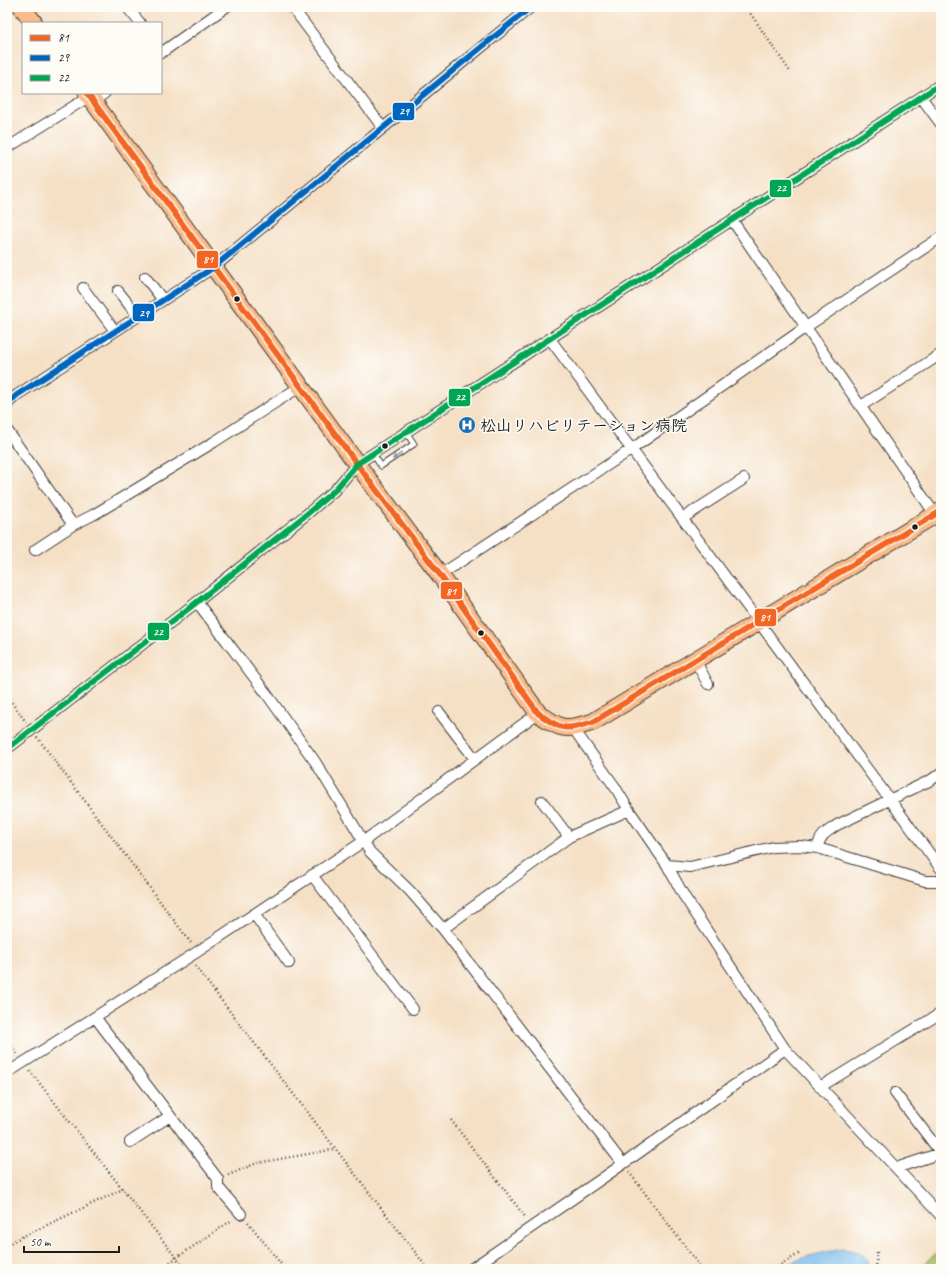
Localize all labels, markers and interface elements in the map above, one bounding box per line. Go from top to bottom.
legend [22,22,162,94]
text: 81 [58,30,69,46]
text: 29 [58,50,70,66]
text: 22 [58,70,70,86]
line badge: 29 [392,102,415,121]
text: 29 [399,104,410,118]
line badge: 22 [769,179,792,198]
text: 22 [776,181,787,195]
line badge: 81 [196,250,219,269]
text: 81 [203,252,214,266]
unlabelled marker [232,294,242,304]
line badge: 29 [132,303,155,322]
text: 29 [139,306,150,320]
line badge: 22 [448,388,471,407]
text: 22 [455,390,466,404]
hospital icon: 松山リハビリテーション病院 [457,415,477,435]
place label: 松山リハビリテーション病院 [480,416,687,436]
unlabelled marker [380,441,390,451]
one-way arrow [392,452,403,459]
unlabelled marker [910,522,920,532]
line badge: 81 [440,581,463,600]
text: 81 [446,584,457,598]
line badge: 81 [754,608,777,627]
text: 81 [760,610,771,624]
line badge: 22 [147,622,170,641]
text: 22 [153,625,164,639]
unlabelled marker [476,628,486,638]
scale bar [24,1228,119,1254]
text: 50 m [30,1234,52,1250]

